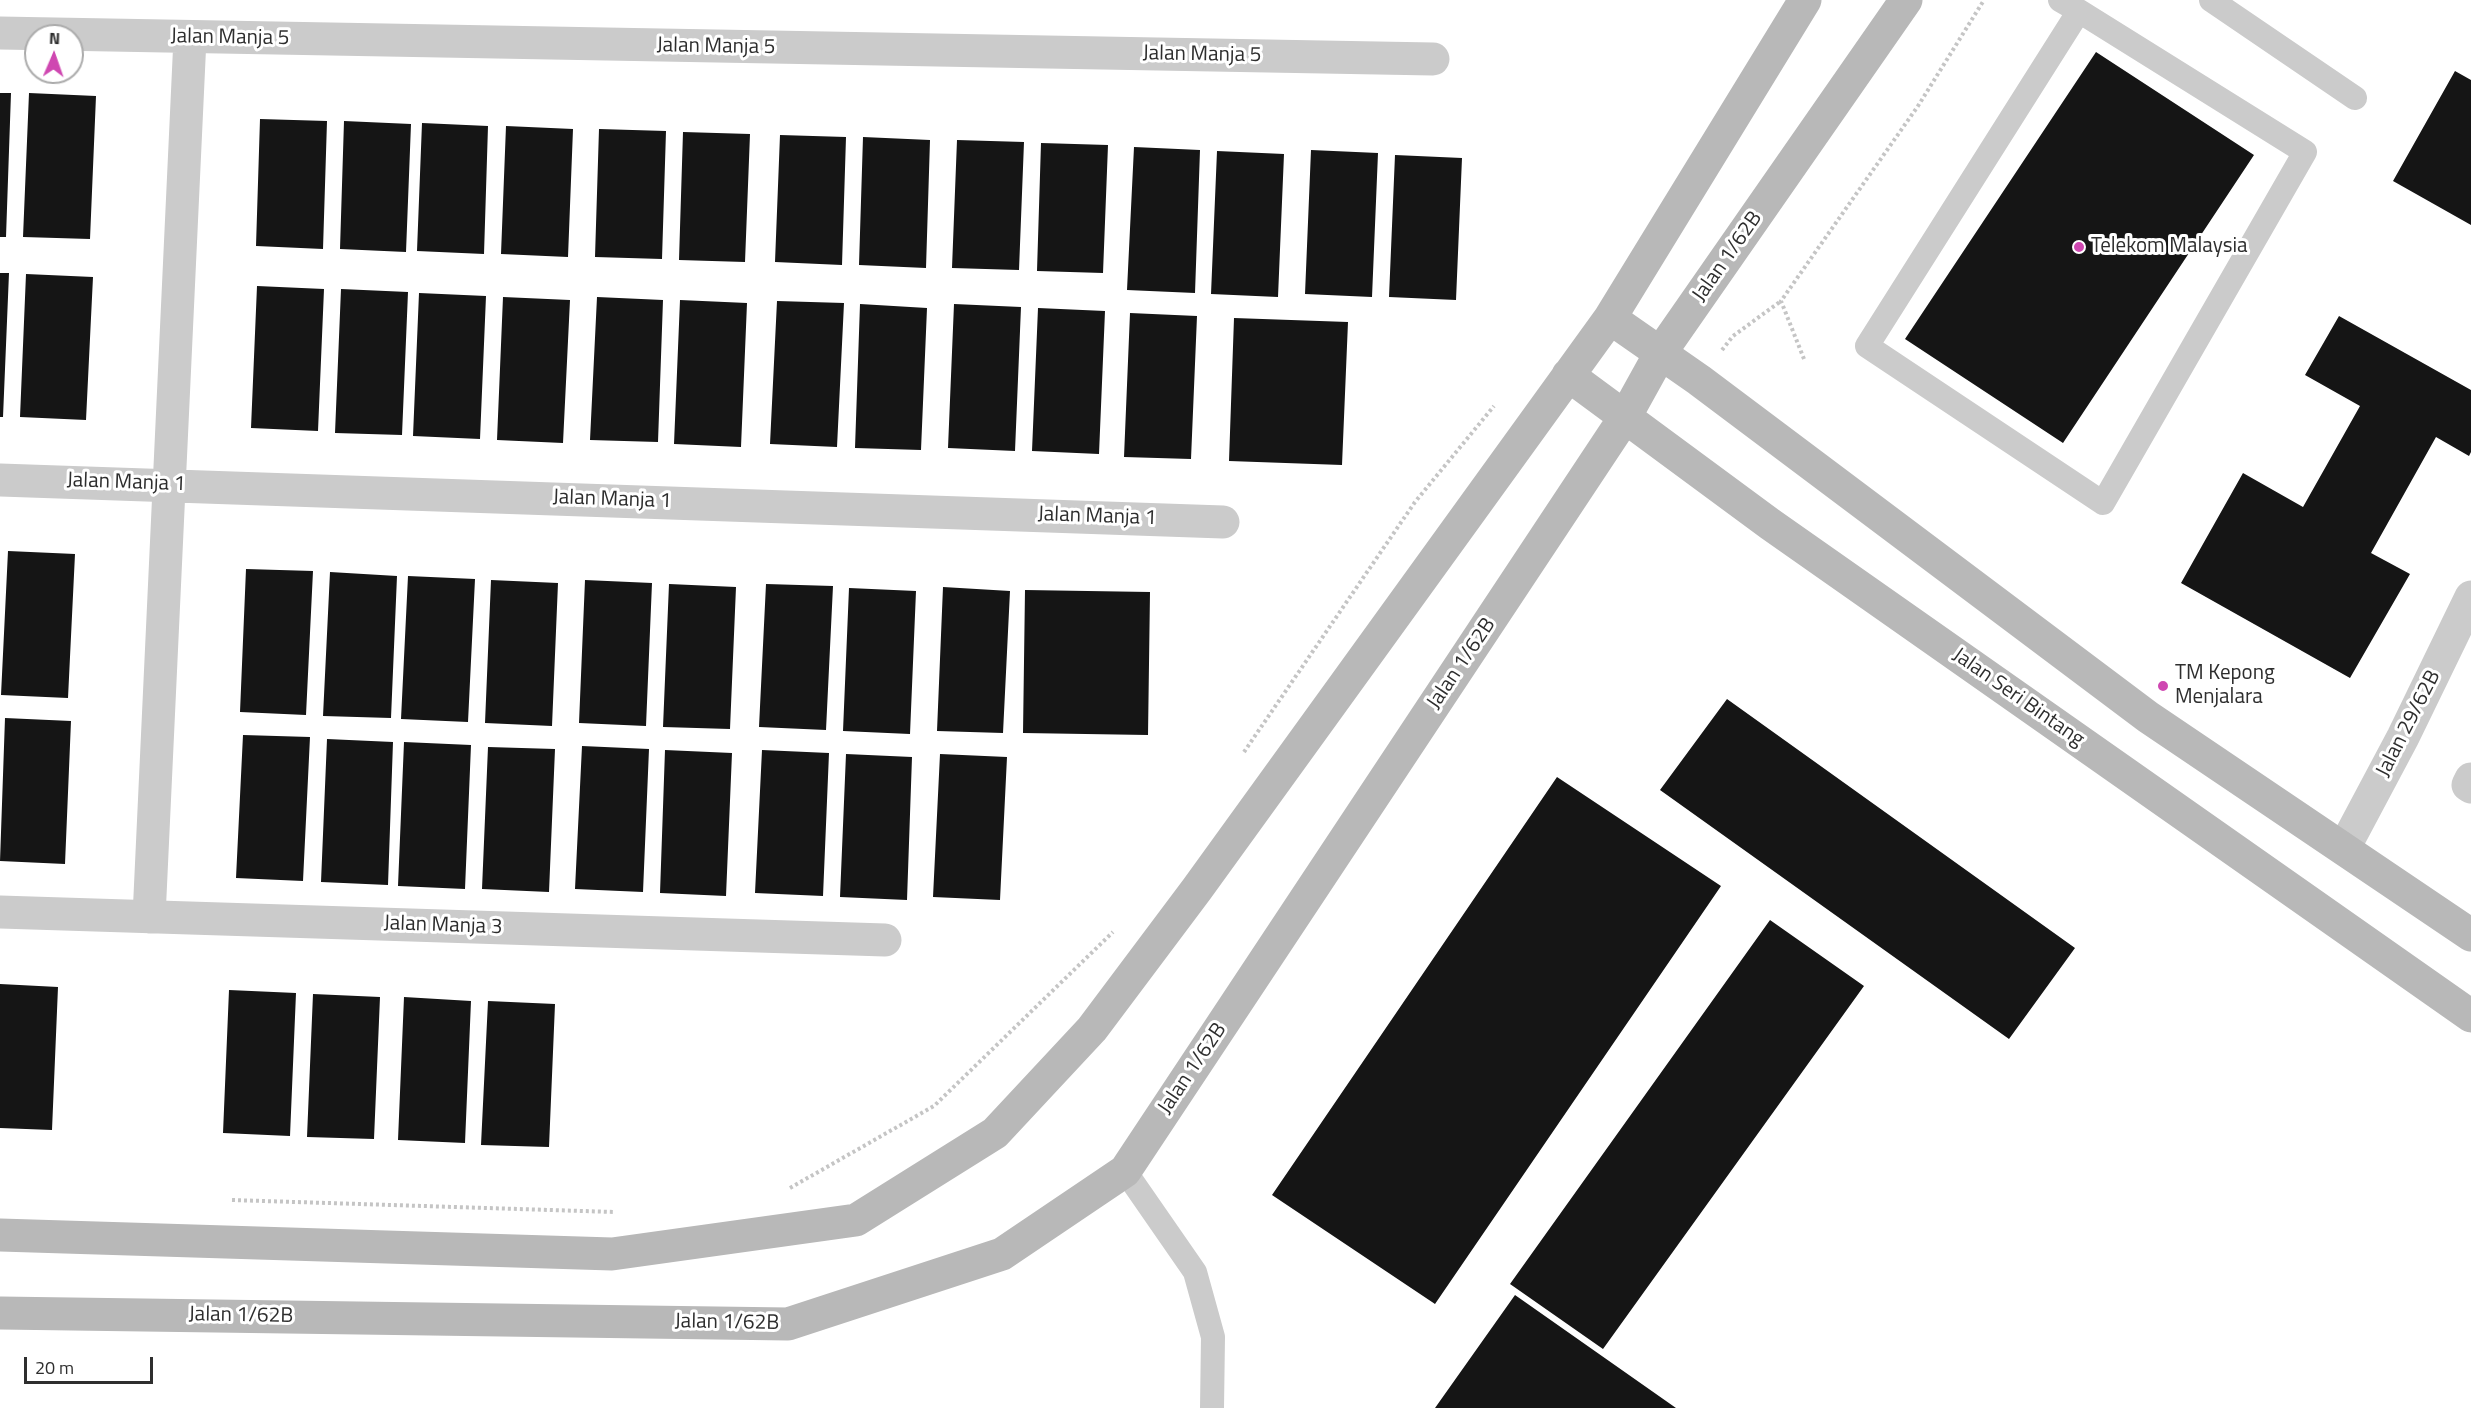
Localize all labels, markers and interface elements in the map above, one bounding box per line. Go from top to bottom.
north arrow [24,24,84,84]
street label: Jalan Manja 5 [170,24,290,52]
text: N [49,26,61,50]
street label: Jalan Manja 5 [656,33,776,61]
street label: Jalan Manja 5 [1142,41,1262,69]
street label: Jalan 1/62B [1688,207,1768,307]
place label: Telekom Malaysia [2091,234,2248,260]
marker: Telekom Malaysia [2072,240,2086,254]
street label: Jalan Manja 1 [66,468,186,498]
street label: Jalan Manja 1 [552,485,672,515]
street label: Jalan Manja 1 [1037,502,1157,532]
street label: Jalan 1/62B [1422,614,1502,714]
street label: Jalan Seri Bintang [1947,643,2089,753]
place label: TM Kepong Menjalara [2175,661,2275,711]
street label: Jalan 29/62B [2371,666,2447,782]
marker: TM Kepong Menjalara [2156,679,2170,693]
street label: Jalan Manja 3 [383,911,503,941]
street label: Jalan 1/62B [1153,1019,1233,1119]
street label: Jalan 1/62B [188,1302,294,1330]
street label: Jalan 1/62B [674,1309,780,1337]
scale bar [27,1345,156,1383]
text: 20 m [35,1354,74,1381]

